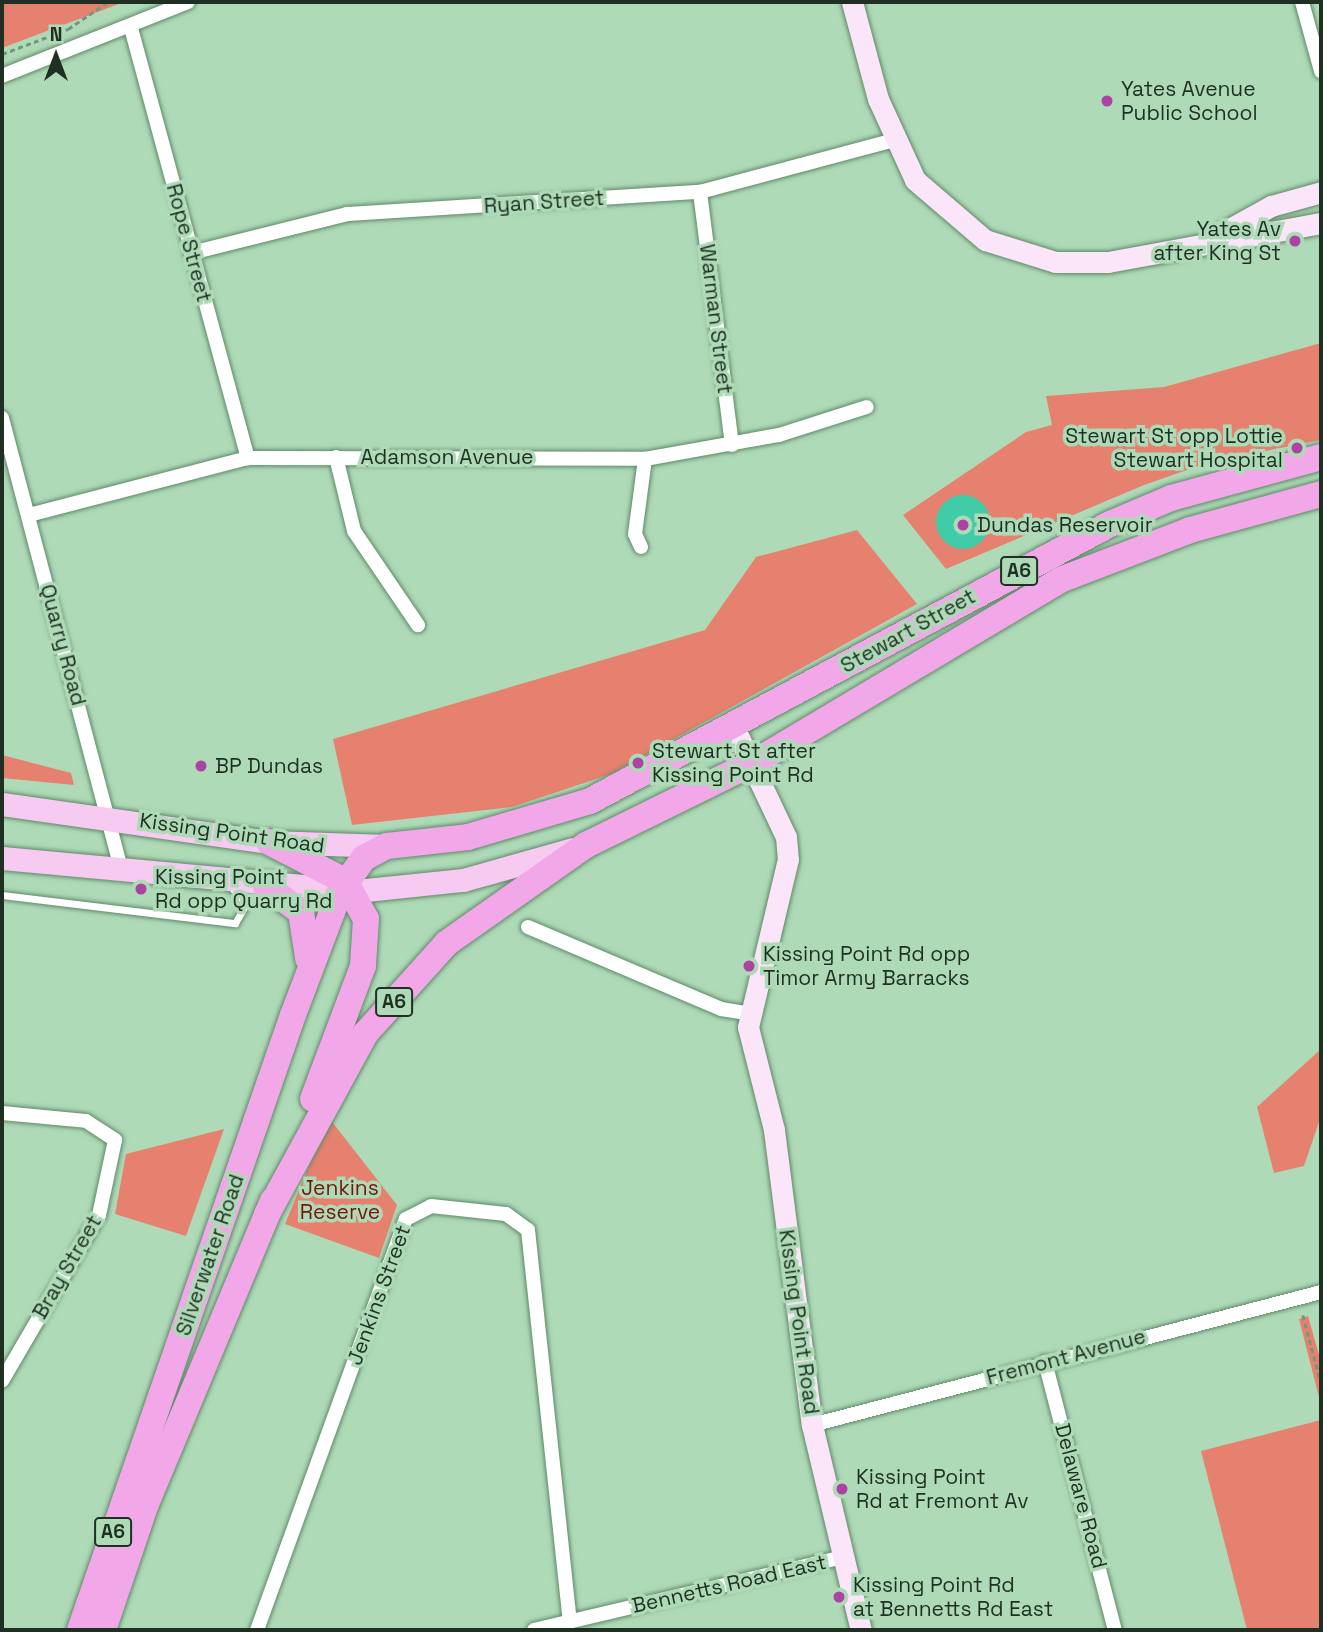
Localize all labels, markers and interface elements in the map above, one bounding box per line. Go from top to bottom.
north arrow [21,21,91,91]
text: N [50,22,62,47]
place label: Yates Avenue Public School [1121,76,1258,126]
marker: Yates Avenue Public School [1099,93,1115,109]
street label: Rope Street [161,181,217,305]
street label: Ryan Street [483,185,605,219]
place label: Yates Av after King St [1153,216,1281,266]
marker: Yates Av after King St [1287,233,1303,249]
street label: Warman Street [694,243,738,395]
place label: Stewart St opp Lottie Stewart Hospital [1065,423,1283,473]
marker: Stewart St opp Lottie Stewart Hospital [1289,440,1305,456]
street label: Adamson Avenue [360,444,534,470]
place label: Dundas Reservoir [977,512,1153,538]
marker: Dundas Reservoir [955,517,971,533]
road number: A6 [1000,556,1038,586]
street label: Quarry Road [35,582,91,708]
street label: Stewart Street [836,584,980,678]
place label: Stewart St after Kissing Point Rd [652,738,816,788]
place label: BP Dundas [215,753,323,779]
marker: Stewart St after Kissing Point Rd [630,755,646,771]
marker: BP Dundas [193,758,209,774]
street label: Kissing Point Road [138,808,326,858]
place label: Kissing Point Rd opp Quarry Rd [155,864,332,914]
marker: Kissing Point Rd opp Quarry Rd [133,881,149,897]
place label: Kissing Point Rd opp Timor Army Barracks [763,941,970,991]
marker: Kissing Point Rd opp Timor Army Barracks [741,958,757,974]
road number: A6 [375,986,413,1018]
street label: Silverwater Road [171,1171,249,1339]
park label: Jenkins Reserve [300,1175,380,1225]
street label: Bray Street [27,1211,107,1323]
street label: Jenkins Street [342,1222,416,1368]
street label: Kissing Point Road [774,1228,824,1416]
street label: Fremont Avenue [983,1324,1149,1390]
street label: Delaware Road [1050,1421,1112,1571]
place label: Kissing Point Rd at Fremont Av [856,1464,1029,1514]
marker: Kissing Point Rd at Fremont Av [834,1481,850,1497]
road number: A6 [94,1516,132,1548]
street label: Bennetts Road East [629,1549,829,1619]
place label: Kissing Point Rd at Bennetts Rd East [853,1572,1053,1622]
marker: Kissing Point Rd at Bennetts Rd East [831,1589,847,1605]

